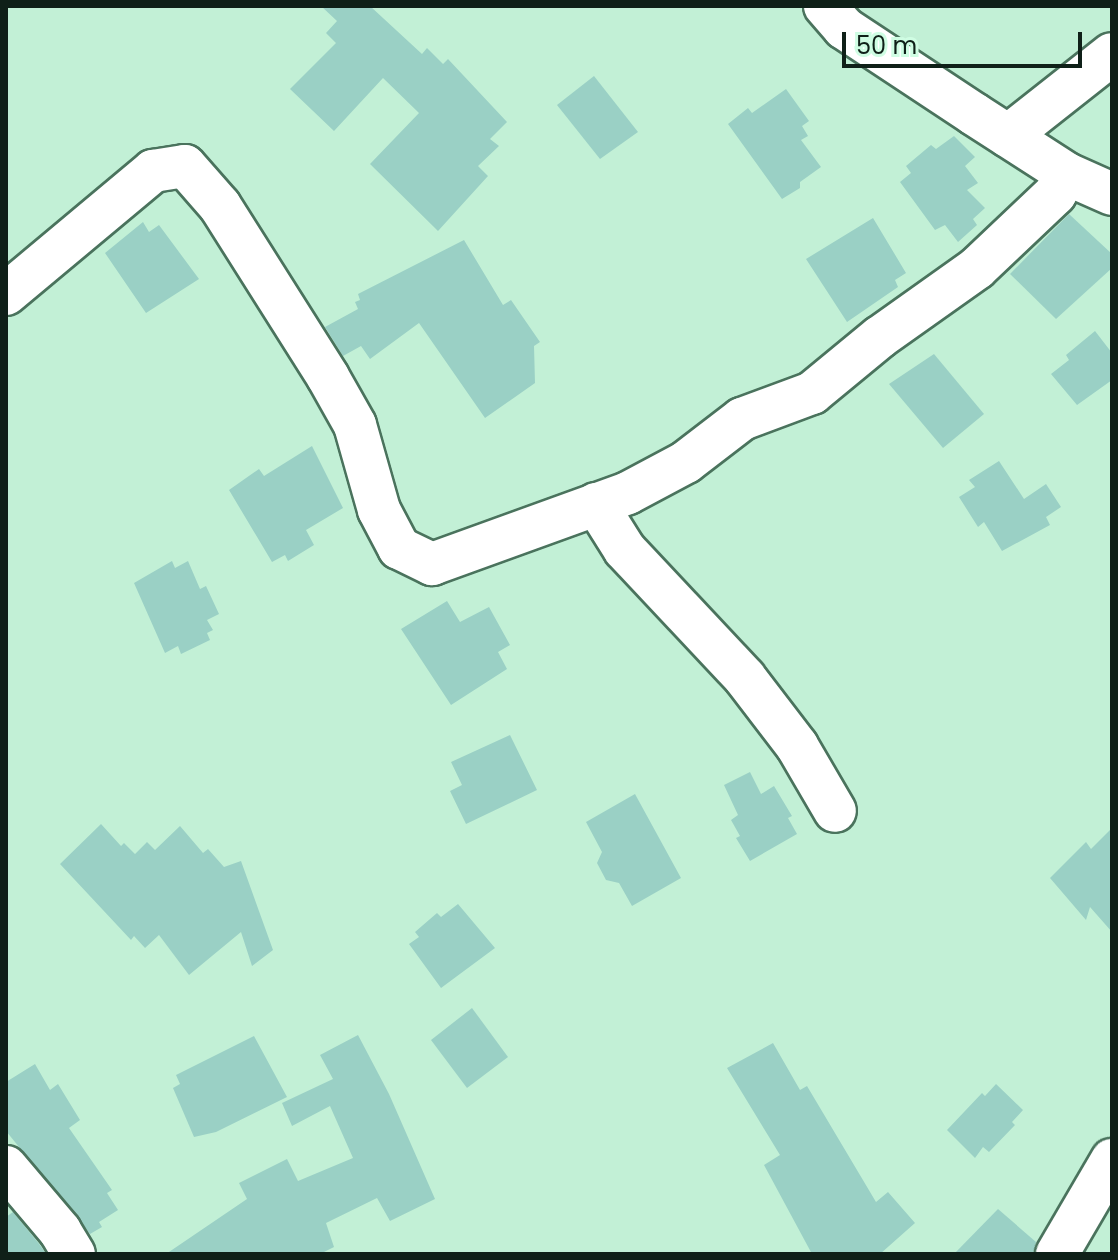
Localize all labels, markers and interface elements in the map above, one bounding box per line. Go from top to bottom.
scale bar [846,16,1086,66]
text: 50 m [856,29,917,62]

